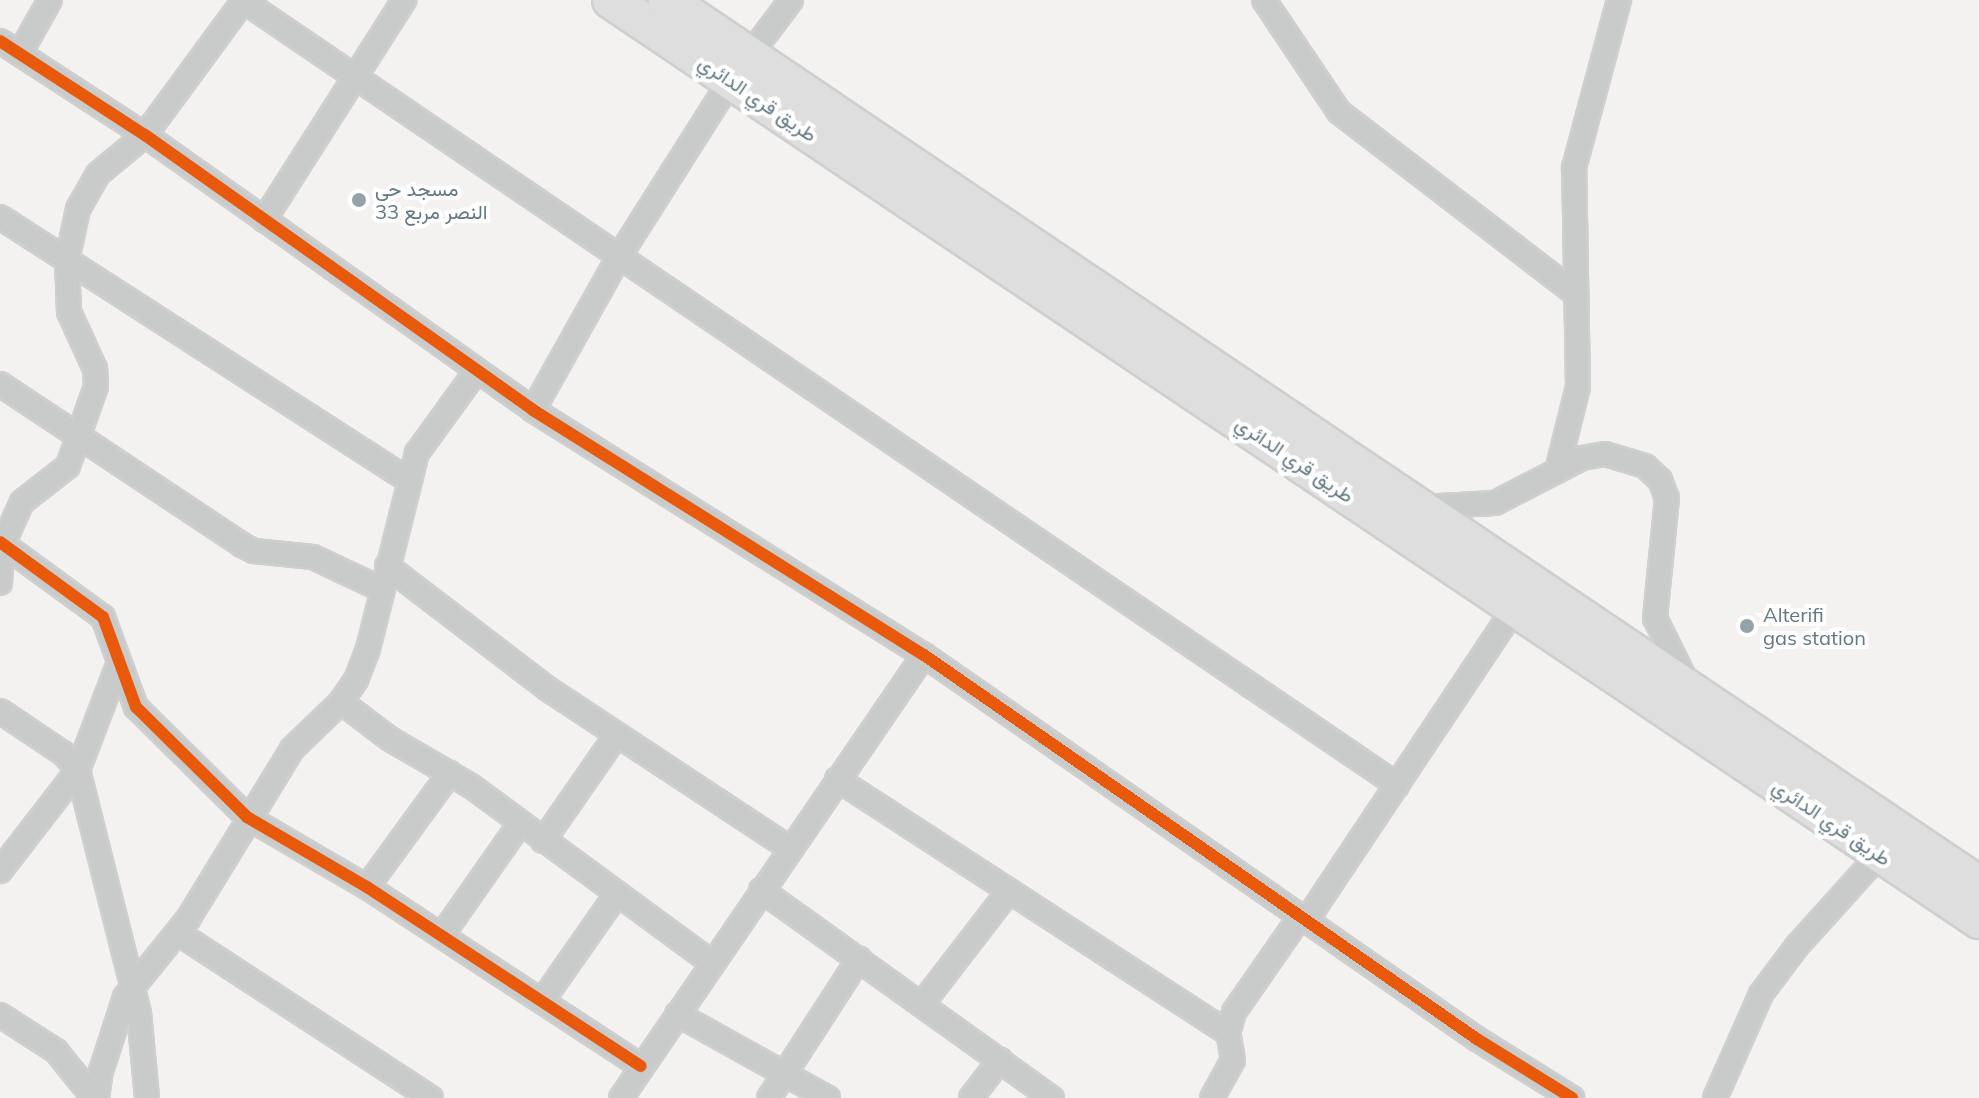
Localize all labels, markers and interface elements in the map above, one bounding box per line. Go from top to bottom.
street label: طريق قري الدائري [694,50,822,146]
place label: مسجد حي النصر مربع 33 [375,176,487,223]
marker: مسجد حي النصر مربع 33 [350,191,368,209]
street label: طريق قري الدائري [1231,411,1359,507]
place label: Alterifi gas station [1763,602,1866,649]
marker: Alterifi gas station [1738,617,1756,635]
street label: طريق قري الدائري [1768,774,1896,870]

